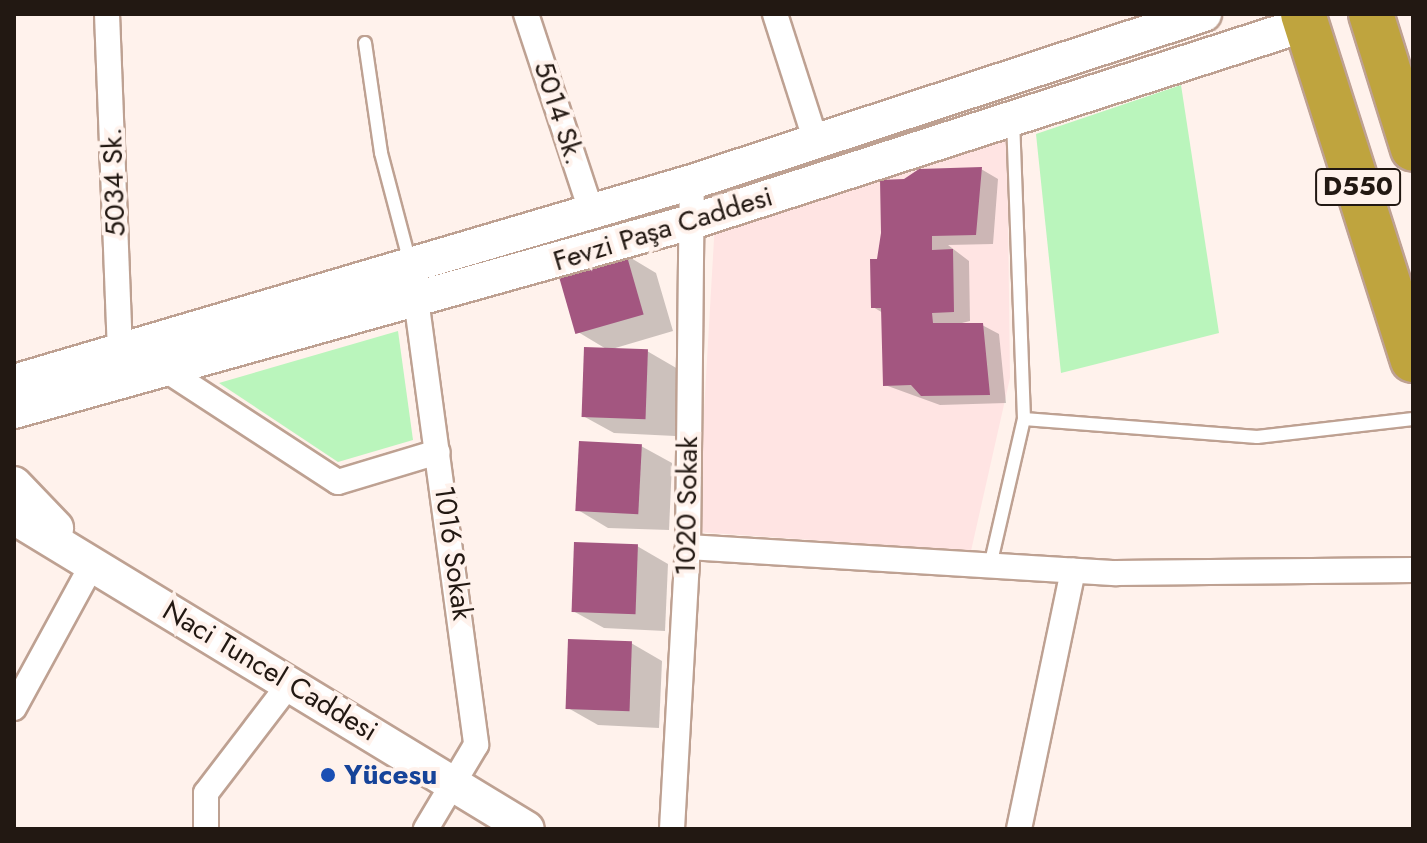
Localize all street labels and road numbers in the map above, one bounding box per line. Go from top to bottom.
street label: 5014 Sk. [527,57,591,169]
street label: 5034 Sk. [95,127,133,237]
road number: D550 [1314,165,1402,209]
street label: Fevzi Paşa Caddesi [549,180,777,278]
street label: 1020 Sokak [669,436,705,576]
street label: 1016 Sokak [427,484,479,622]
street label: Naci Tuncel Caddesi [157,594,383,748]

